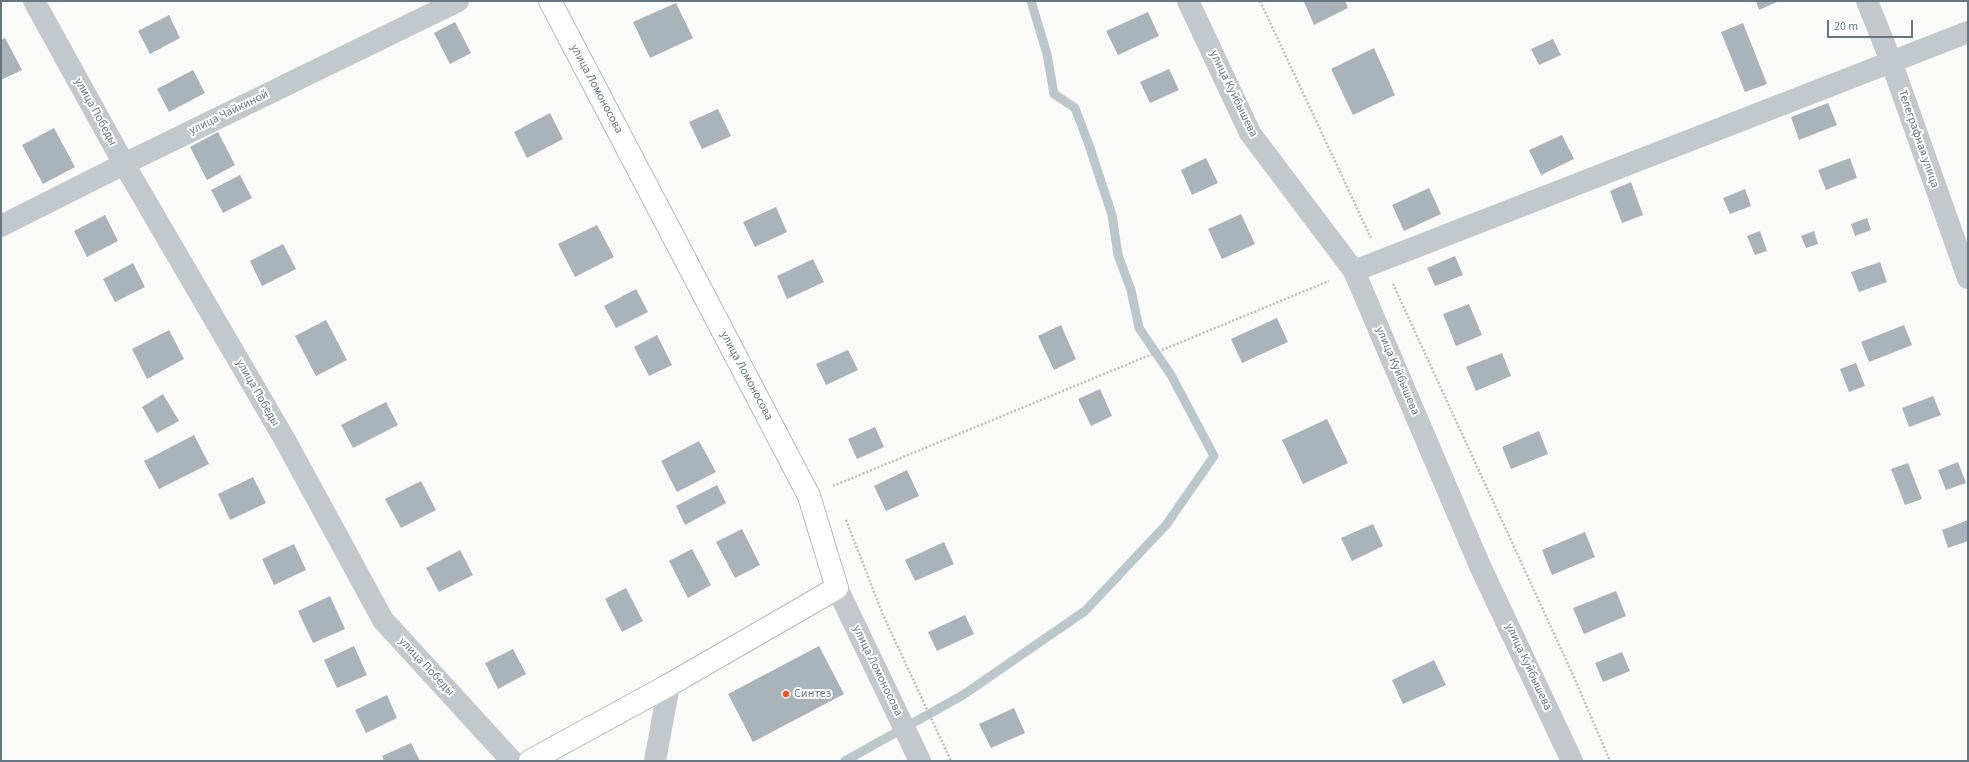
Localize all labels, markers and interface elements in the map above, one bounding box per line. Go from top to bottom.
scale bar [1829,12,1915,38]
text: 20 m [1834,18,1858,35]
street label: улица Ломоносова [566,42,626,136]
street label: улица Куйбышева [1206,48,1260,140]
street label: улица Победы [71,76,119,148]
street label: улица Чайкиной [187,88,271,138]
street label: Телеграфная улица [1894,88,1942,190]
street label: улица Куйбышева [1372,325,1422,417]
street label: улица Ломоносова [716,329,776,423]
street label: улица Победы [232,357,282,429]
street label: улица Куйбышева [1501,621,1555,713]
street label: улица Ломоносова [849,623,905,719]
street label: улица Победы [395,635,457,699]
place label: Синтез [794,687,831,701]
marker: Синтез [781,689,791,699]

